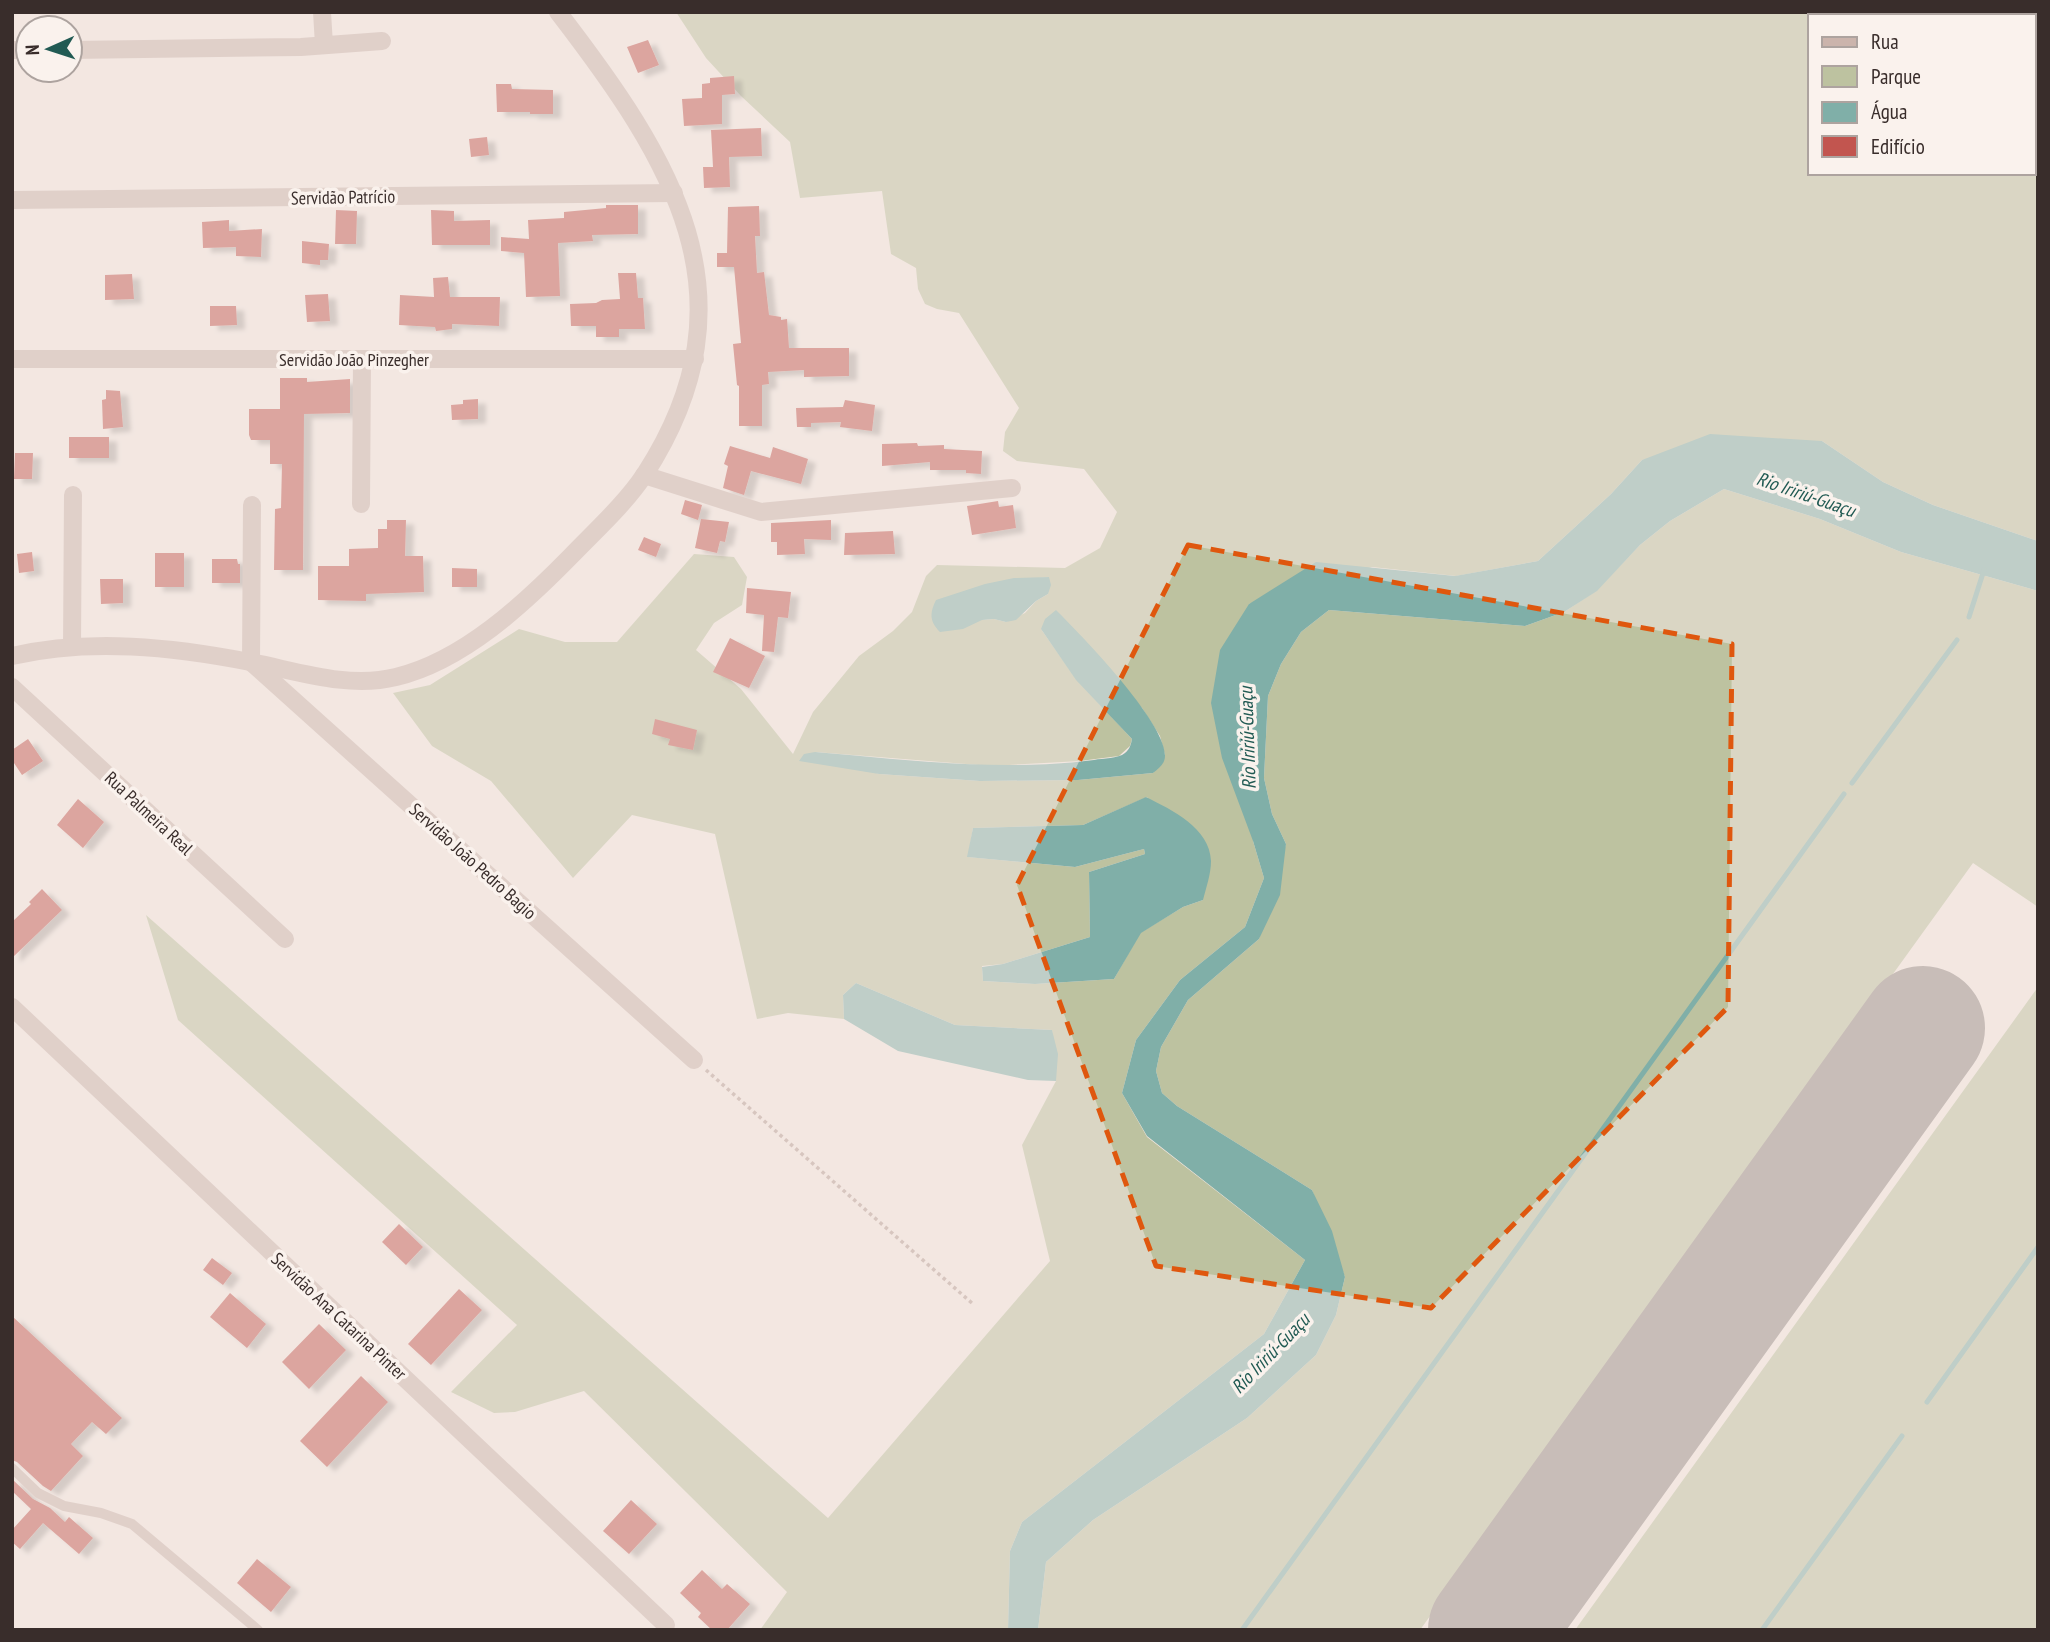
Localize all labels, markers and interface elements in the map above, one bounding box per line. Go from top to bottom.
north arrow [14,14,84,84]
legend [1808,14,2036,175]
text: Rua [1871,28,1899,55]
text: N [20,44,44,56]
text: Parque [1871,63,1921,90]
text: Água [1871,98,1907,125]
text: Edifício [1871,133,1925,160]
street label: Servidão Patrício [291,185,396,209]
street label: Servidão João Pinzegher [279,348,429,371]
water label: Rio Iririú-Guaçu [1754,466,1860,523]
water label: Rio Iririú-Guaçu [1233,685,1261,790]
street label: Rua Palmeira Real [100,766,198,860]
street label: Servidão João Pedro Bagio [405,798,541,924]
street label: Servidão Ana Catarina Pinter [267,1247,412,1385]
water label: Rio Iririú-Guaçu [1226,1307,1315,1398]

